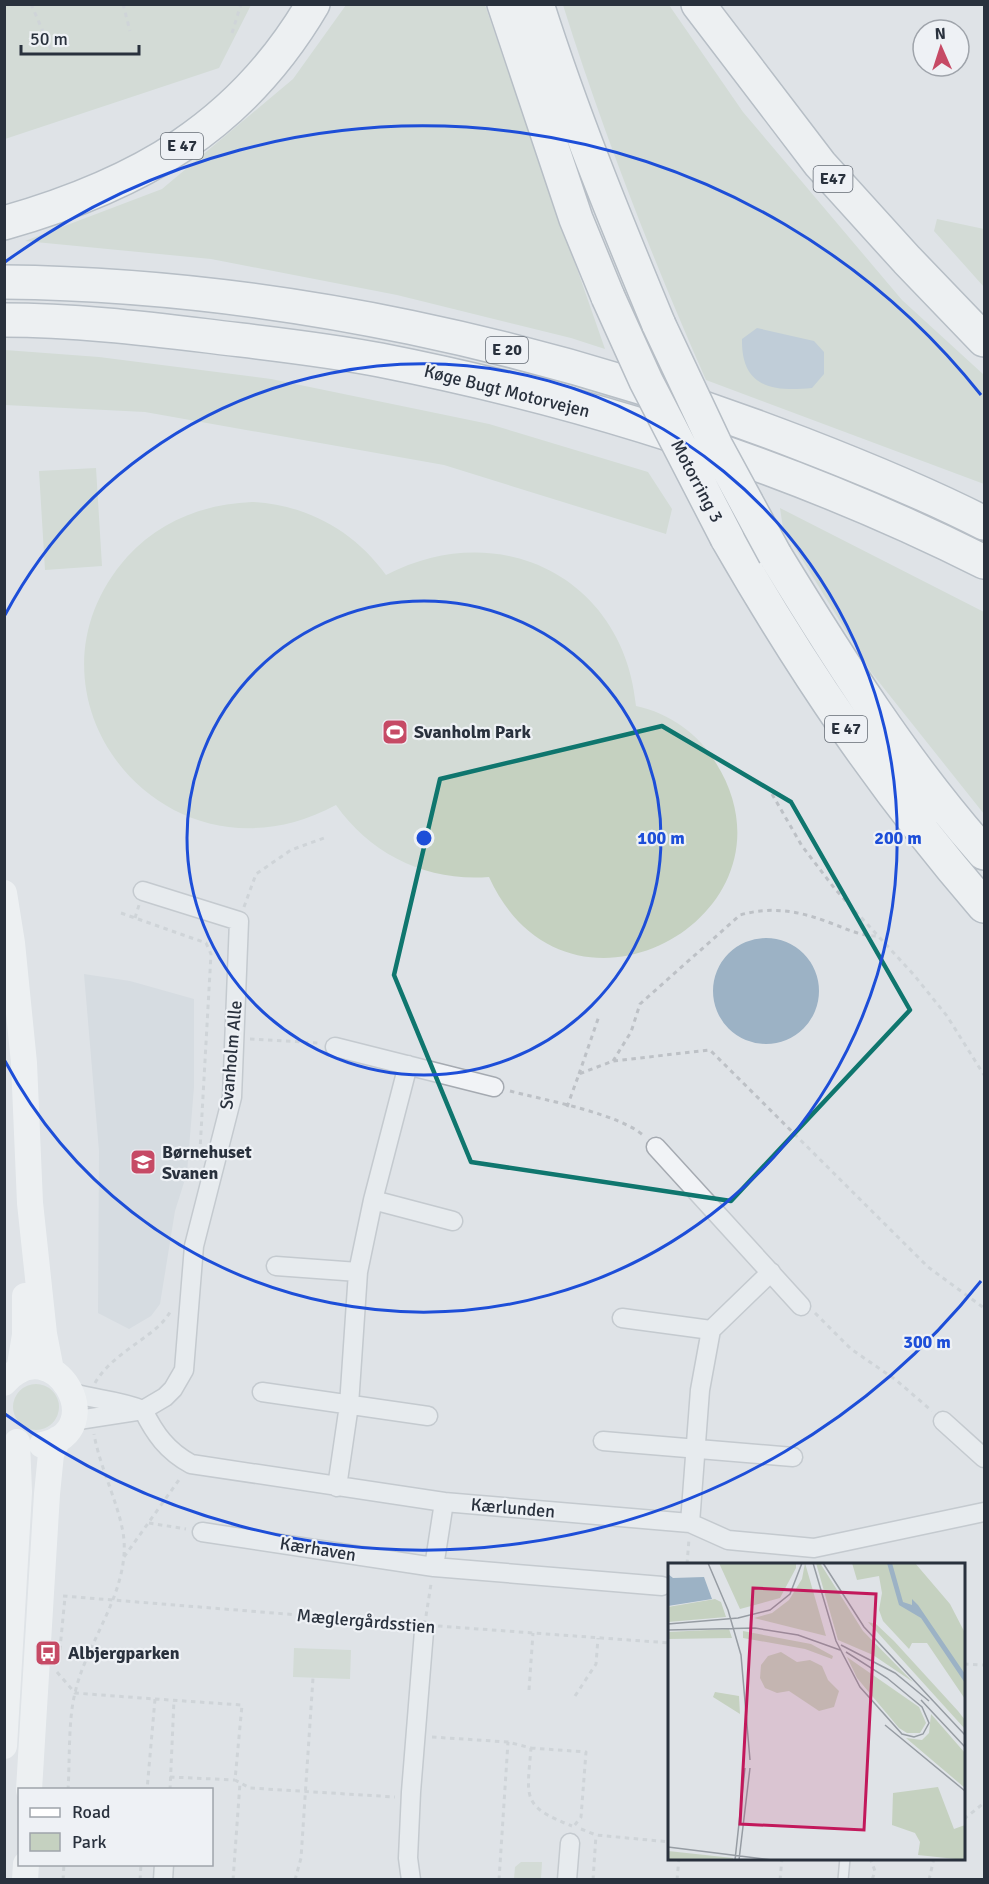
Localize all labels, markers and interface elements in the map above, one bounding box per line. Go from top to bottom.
scale bar [21,18,140,56]
north arrow [911,18,971,78]
text: N [934,24,946,44]
text: 50 m [30,28,68,50]
road number: E 47 [161,133,203,159]
road number: E47 [814,166,852,192]
road number: E 20 [486,337,528,363]
street label: Køge Bugt Motorvejen [422,360,592,422]
street label: Motorring 3 [666,436,728,526]
road number: E 47 [825,716,867,742]
sports icon: Svanholm Park [380,717,410,747]
place label: Svanholm Park [414,721,531,743]
text: 100 m [637,827,685,849]
text: 200 m [874,827,922,849]
centre of rings [414,828,434,848]
street label: Svanholm Alle [215,999,247,1111]
place label: Børnehuset Svanen [162,1141,252,1184]
school or university icon: Børnehuset Svanen [128,1147,158,1177]
text: 300 m [903,1331,951,1353]
street label: Kærlunden [470,1493,556,1523]
street label: Kærhaven [278,1532,358,1566]
inset map [668,1563,965,1860]
street label: Mæglergårdsstien [296,1604,436,1638]
bus stop icon: Albjergparken [33,1638,63,1668]
place label: Albjergparken [68,1642,180,1664]
legend [18,1788,213,1866]
text: Road [72,1801,111,1823]
text: Park [72,1831,107,1853]

